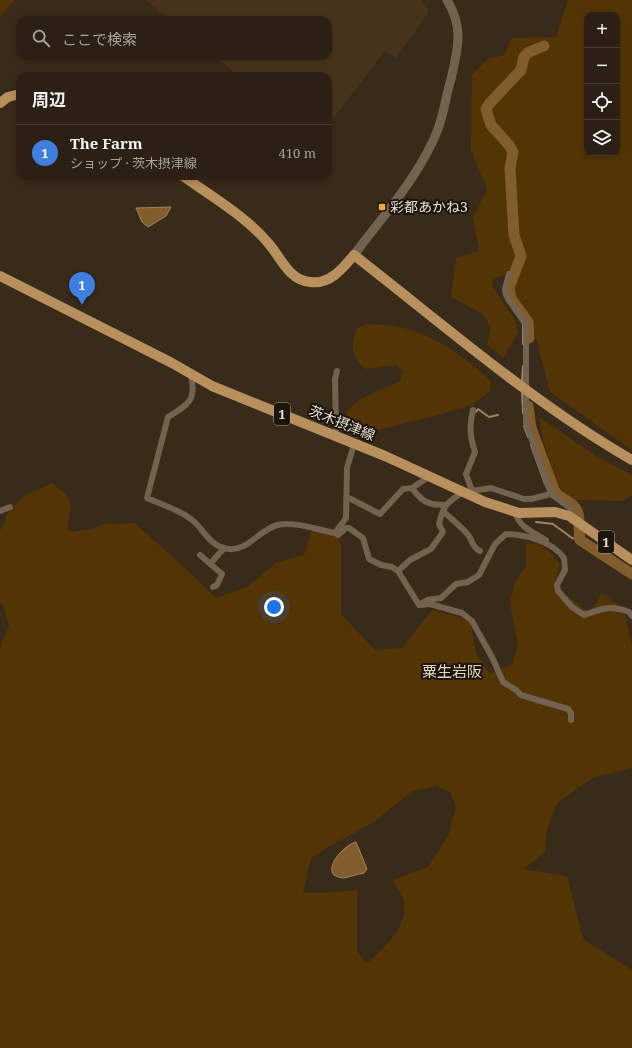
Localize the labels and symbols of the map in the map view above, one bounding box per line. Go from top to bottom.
place label: 彩都あかね3 [390,197,468,216]
marker: 彩都あかね3 [377,202,387,212]
pin: 1 [69,272,95,305]
street label: 茨木摂津線 [306,401,378,444]
road number: 1 [274,403,290,425]
road number: 1 [598,531,614,553]
your location [264,597,284,617]
district label: 粟生岩阪 [422,661,482,681]

